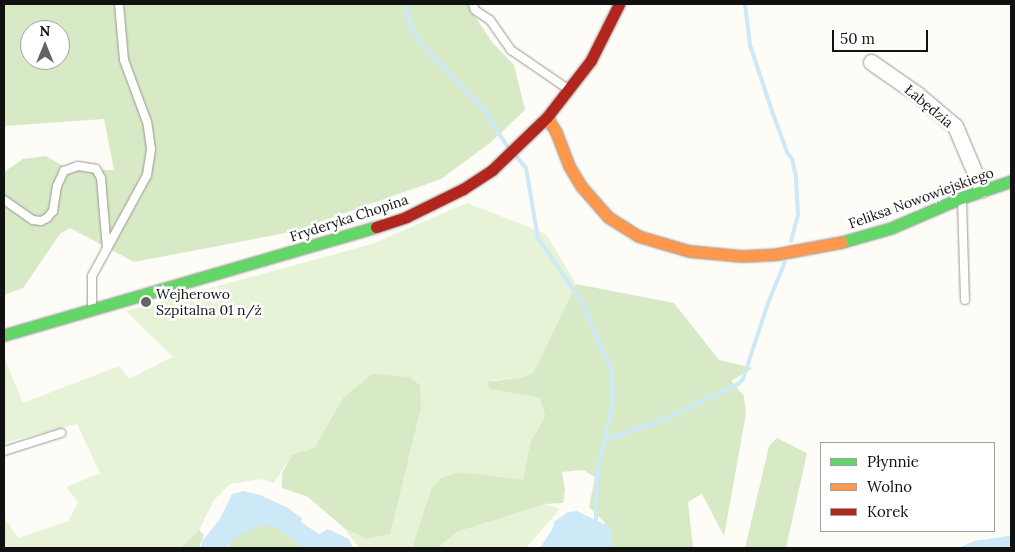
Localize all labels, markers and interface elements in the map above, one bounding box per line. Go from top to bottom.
north arrow [20,20,70,70]
scale bar [835,20,931,52]
text: N [40,22,50,40]
text: 50 m [840,29,875,48]
street label: Łabędzia [901,81,957,131]
street label: Feliksa Nowowiejskiego [846,164,996,232]
street label: Fryderyka Chopina [288,191,410,245]
place label: Wejherowo Szpitalna 01 n/ż [156,286,262,318]
marker: Wejherowo Szpitalna 01 n/ż [140,296,152,308]
legend [820,442,995,532]
text: Płynnie [867,452,919,471]
text: Wolno [867,477,912,496]
text: Korek [867,502,908,521]

